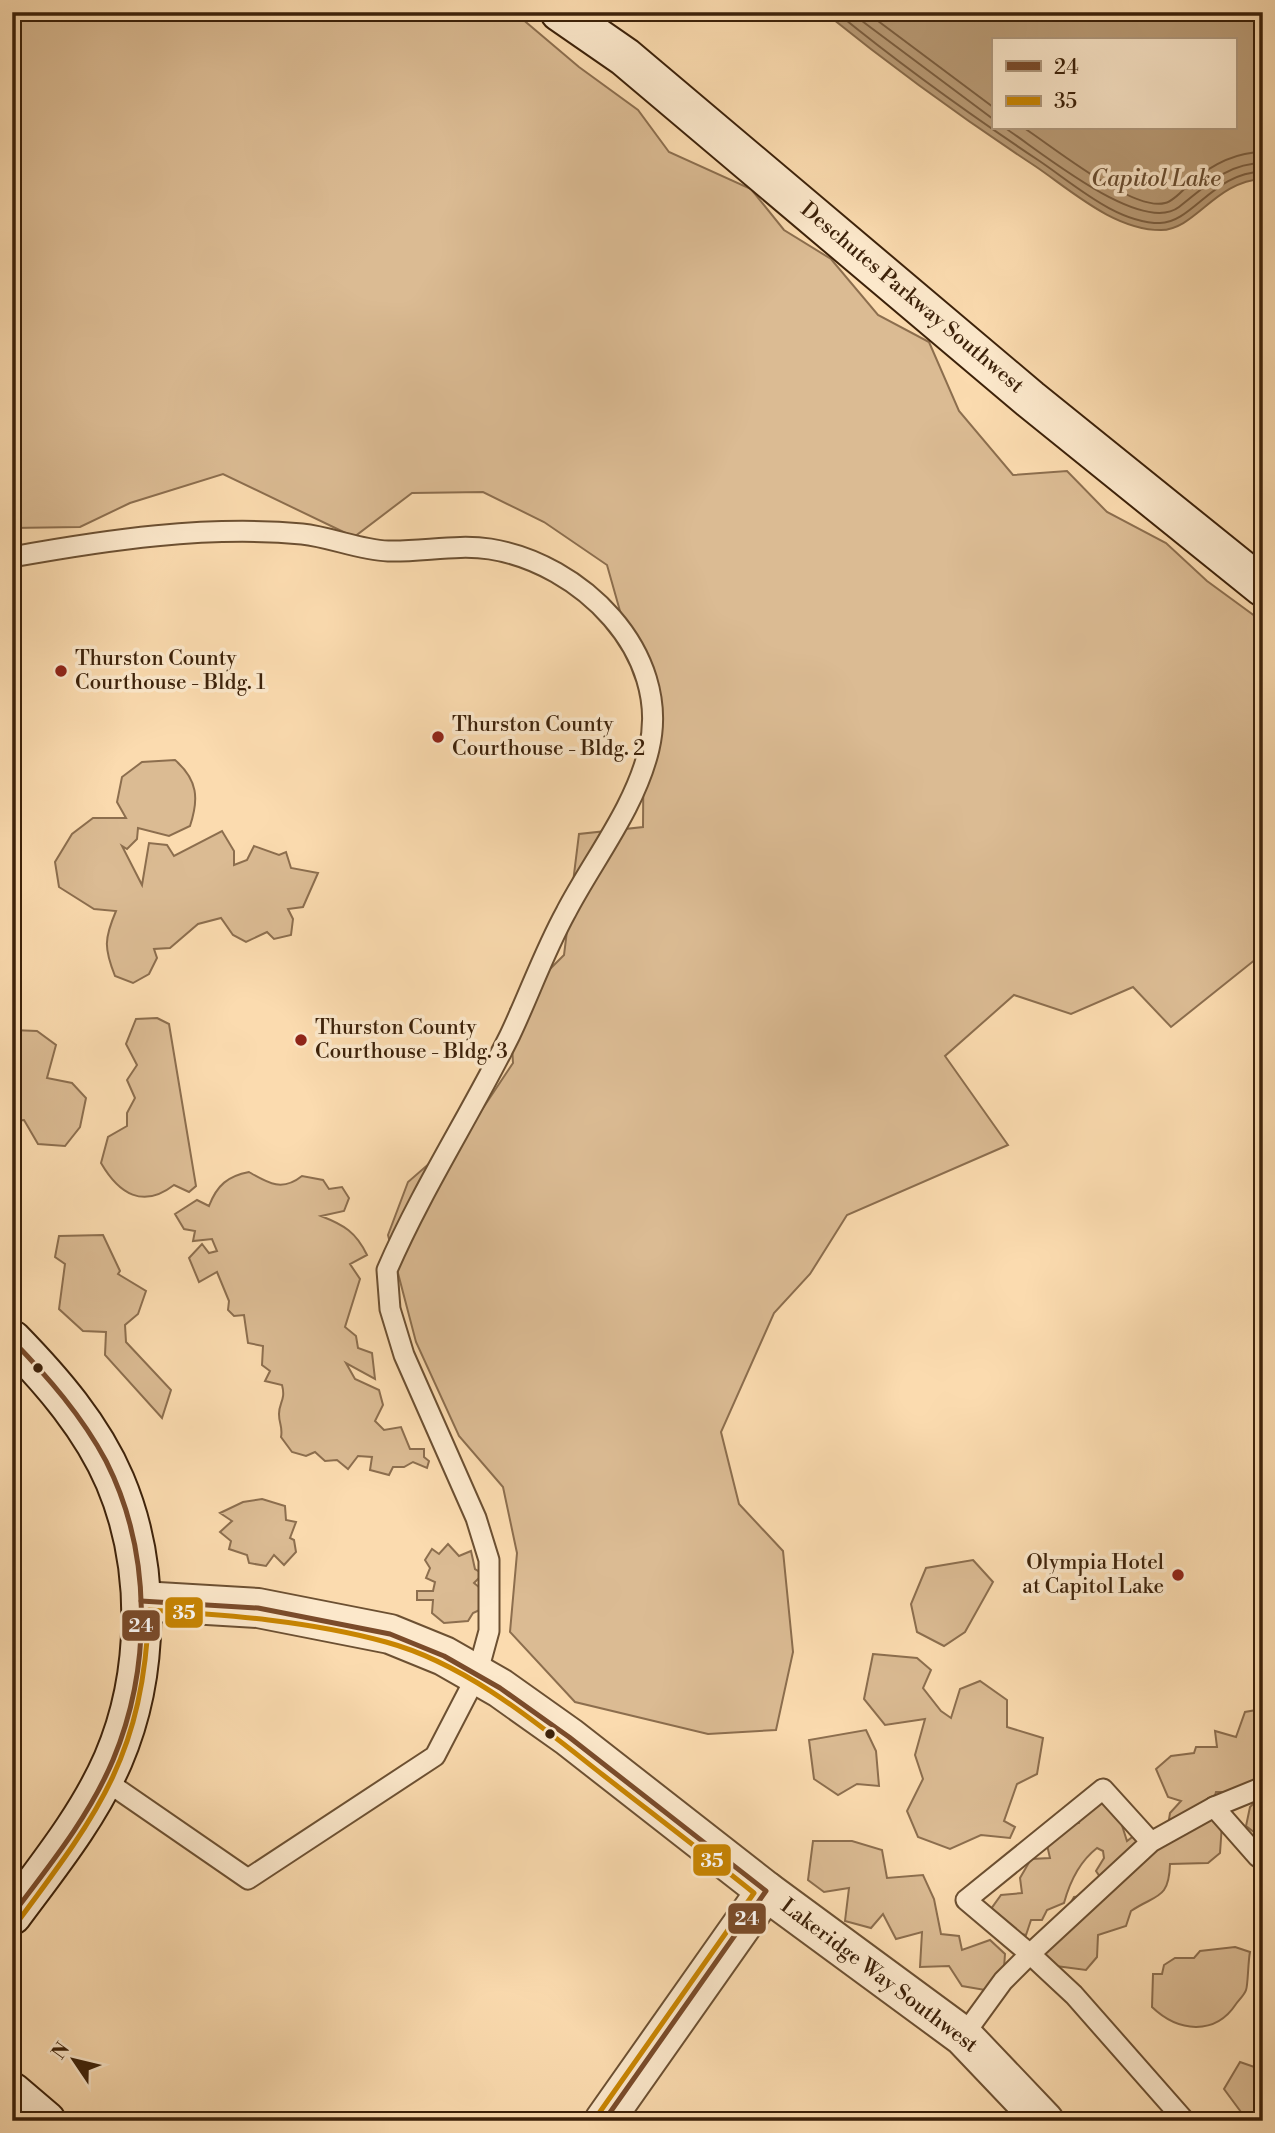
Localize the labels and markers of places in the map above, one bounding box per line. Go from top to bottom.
place label: Thurston County Courthouse - Bldg. 1 [75,646,265,696]
marker: Thurston County Courthouse - Bldg. 1 [53,663,69,679]
place label: Thurston County Courthouse - Bldg. 2 [452,712,645,762]
marker: Thurston County Courthouse - Bldg. 2 [430,729,446,745]
place label: Thurston County Courthouse - Bldg. 3 [315,1015,508,1065]
marker: Thurston County Courthouse - Bldg. 3 [293,1032,309,1048]
unlabelled marker [31,1361,45,1375]
place label: Olympia Hotel at Capitol Lake [1022,1550,1164,1600]
marker: Olympia Hotel at Capitol Lake [1170,1567,1186,1583]
unlabelled marker [543,1727,557,1741]

